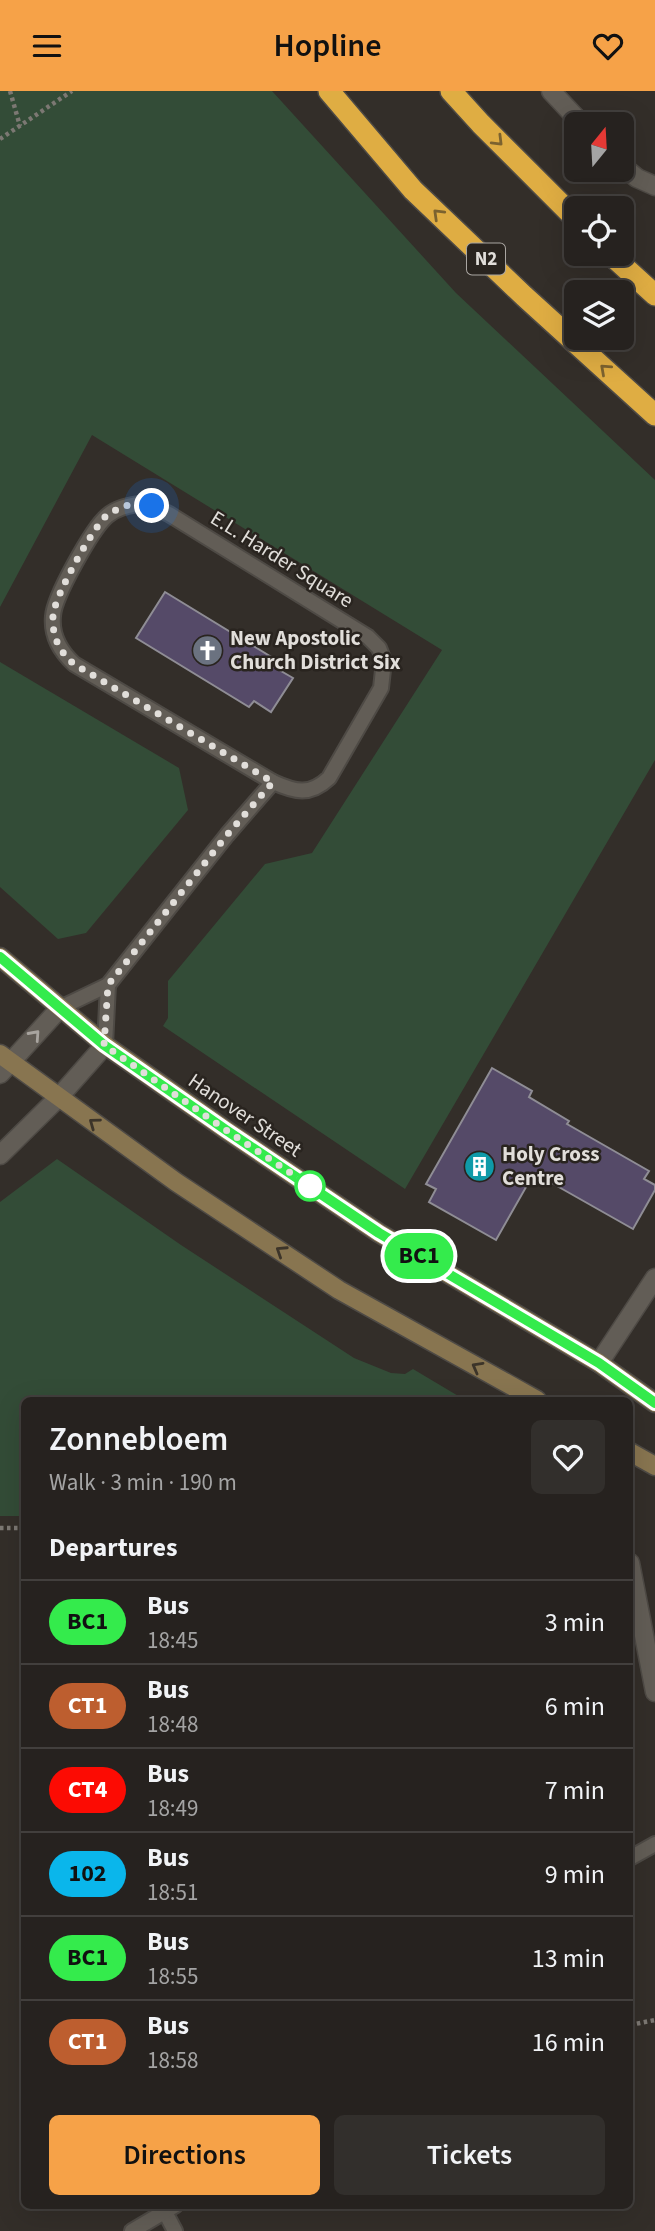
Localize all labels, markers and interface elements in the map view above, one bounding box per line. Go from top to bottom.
text: Hopline [273,23,382,69]
icon: menu [28,27,66,65]
icon: heart [589,27,627,65]
north arrow [564,112,634,182]
map controls [564,112,634,350]
one-way arrow [490,133,502,145]
button: locate [564,196,634,266]
one-way arrow [433,209,446,222]
road number: N2 [467,243,505,275]
button: layers [564,280,634,350]
one-way arrow [600,365,613,377]
your location [134,488,169,523]
street label: E.L. Harder Square [205,503,359,615]
place label: New Apostolic Church District Six [230,623,401,677]
church icon: New Apostolic Church District Six [190,633,224,667]
one-way arrow [27,1030,39,1043]
street label: Hanover Street [182,1066,308,1164]
one-way arrow [89,1118,102,1131]
place label: Holy Cross Centre [502,1139,599,1193]
building icon: Holy Cross Centre [462,1149,496,1183]
unlabelled marker [295,1171,325,1201]
line badge: BC1 [379,1233,459,1279]
text: BC1 [398,1238,440,1273]
one-way arrow [276,1247,289,1260]
one-way arrow [472,1362,485,1375]
text: Zonnebloem [49,1416,228,1463]
button: heart [531,1420,605,1494]
text: Walk · 3 min · 190 m [49,1466,237,1499]
text: Departures [49,1529,177,1566]
text: Bus [147,1587,189,1624]
text: BC1 [67,1604,108,1639]
text: 3 min [545,1604,605,1641]
text: 18:45 [147,1624,198,1657]
text: Bus [147,1671,189,1708]
text: CT1 [68,1688,107,1723]
text: 6 min [545,1688,605,1725]
text: 18:48 [147,1708,198,1741]
text: Bus [147,1755,189,1792]
text: CT4 [68,1772,107,1807]
text: 7 min [545,1772,605,1809]
text: 18:49 [147,1792,198,1825]
text: Bus [147,1839,189,1876]
text: 102 [68,1856,107,1891]
text: 9 min [545,1856,605,1893]
text: 18:51 [147,1876,198,1909]
text: Bus [147,1923,189,1960]
text: BC1 [67,1940,108,1975]
text: 13 min [532,1940,605,1977]
text: 18:55 [147,1960,198,1993]
text: Bus [147,2007,189,2044]
text: CT1 [68,2024,107,2059]
text: 16 min [532,2024,605,2061]
text: 18:58 [147,2044,198,2077]
button: Directions [49,2115,320,2195]
button: Tickets [334,2115,605,2195]

